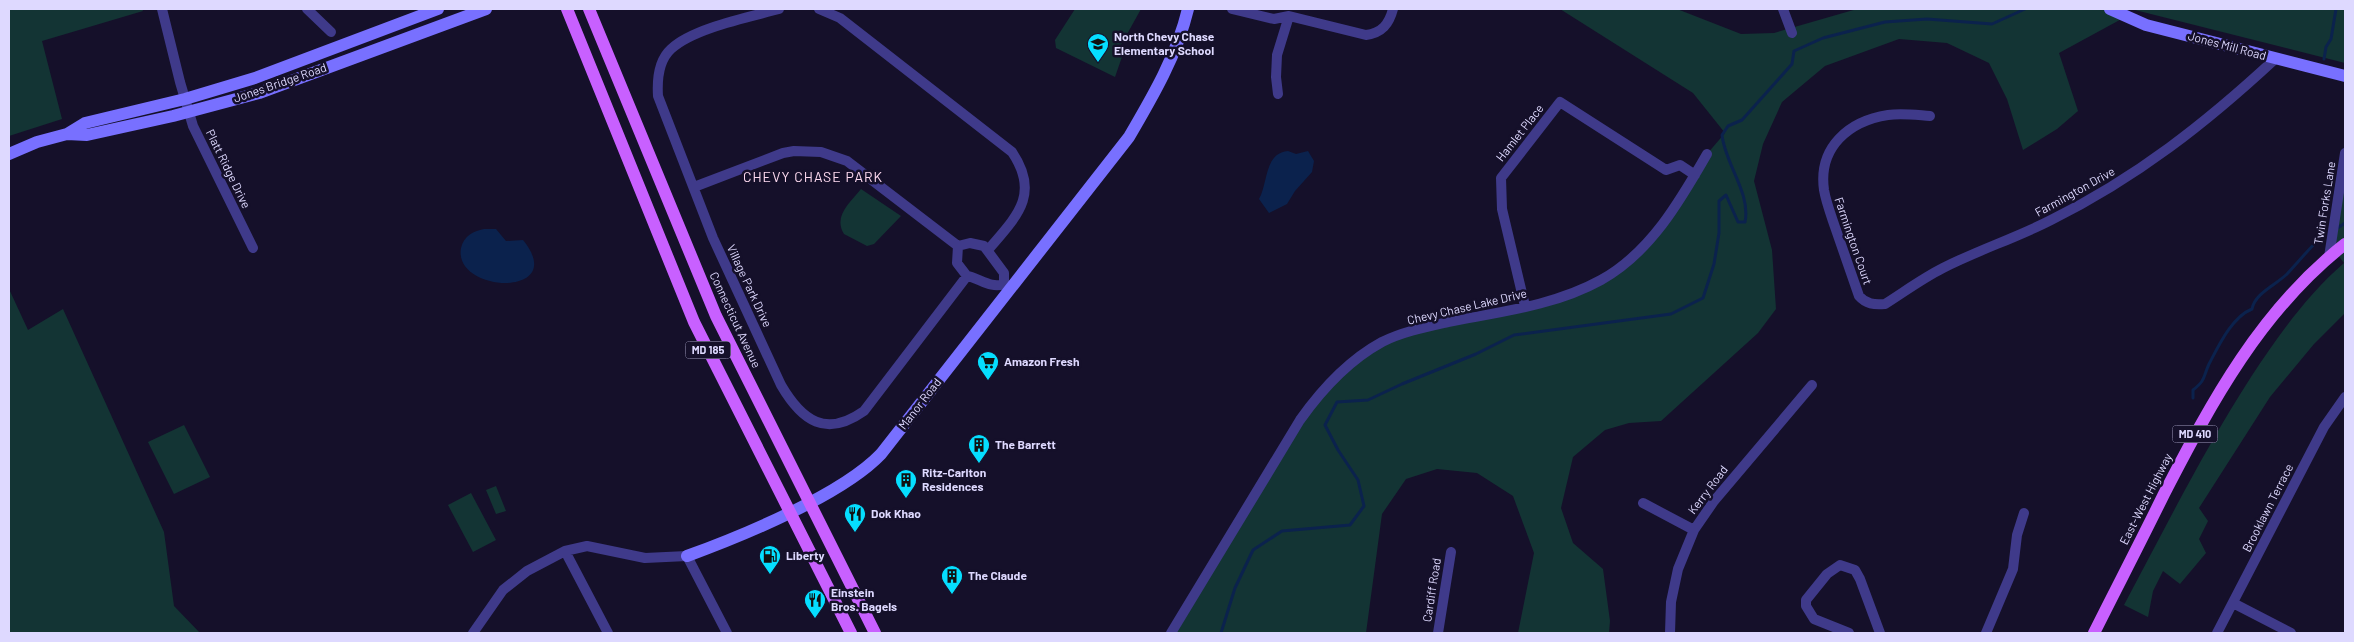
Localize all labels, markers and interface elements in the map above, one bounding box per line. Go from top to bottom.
street label: Jones Mill Road [2187,28,2268,62]
place label: North Chevy Chase Elementary School [1114,29,1215,57]
school or university icon: North Chevy Chase Elementary School [1086,32,1110,63]
street label: Jones Bridge Road [231,60,328,105]
street label: Hamlet Place [1493,101,1546,164]
street label: Platt Ridge Drive [204,127,254,210]
street label: Twin Forks Lane [2311,160,2338,245]
street label: Farmington Drive [2032,163,2117,219]
district label: CHEVY CHASE PARK [743,168,883,185]
street label: Farmington Court [1832,195,1875,286]
street label: Village Park Drive [725,242,775,329]
street label: Connecticut Avenue [708,269,764,370]
street label: Chevy Chase Lake Drive [1406,285,1528,327]
road number: MD 185 [686,342,730,358]
supermarket icon: Amazon Fresh [976,350,1000,381]
place label: Amazon Fresh [1004,354,1079,368]
street label: Manor Road [895,375,943,432]
road number: MD 410 [2172,426,2218,442]
building icon: The Barrett [967,433,991,464]
place label: The Barrett [995,437,1056,451]
street label: East-West Highway [2116,450,2174,547]
street label: Brooklawn Terrace [2239,461,2295,554]
street label: Kerry Road [1684,462,1730,516]
place label: Ritz-Carlton Residences [922,465,986,493]
building icon: Ritz-Carlton Residences [894,468,918,499]
restaurant icon: Dok Khao [843,502,867,533]
place label: Dok Khao [871,506,921,520]
fuel station icon: Liberty [758,544,782,575]
place label: Liberty [786,548,825,562]
street label: Cardiff Road [1419,557,1443,623]
building icon: The Claude [940,564,964,595]
place label: The Claude [968,568,1027,582]
place label: Einstein Bros. Bagels [831,585,897,613]
restaurant icon: Einstein Bros. Bagels [803,588,827,619]

